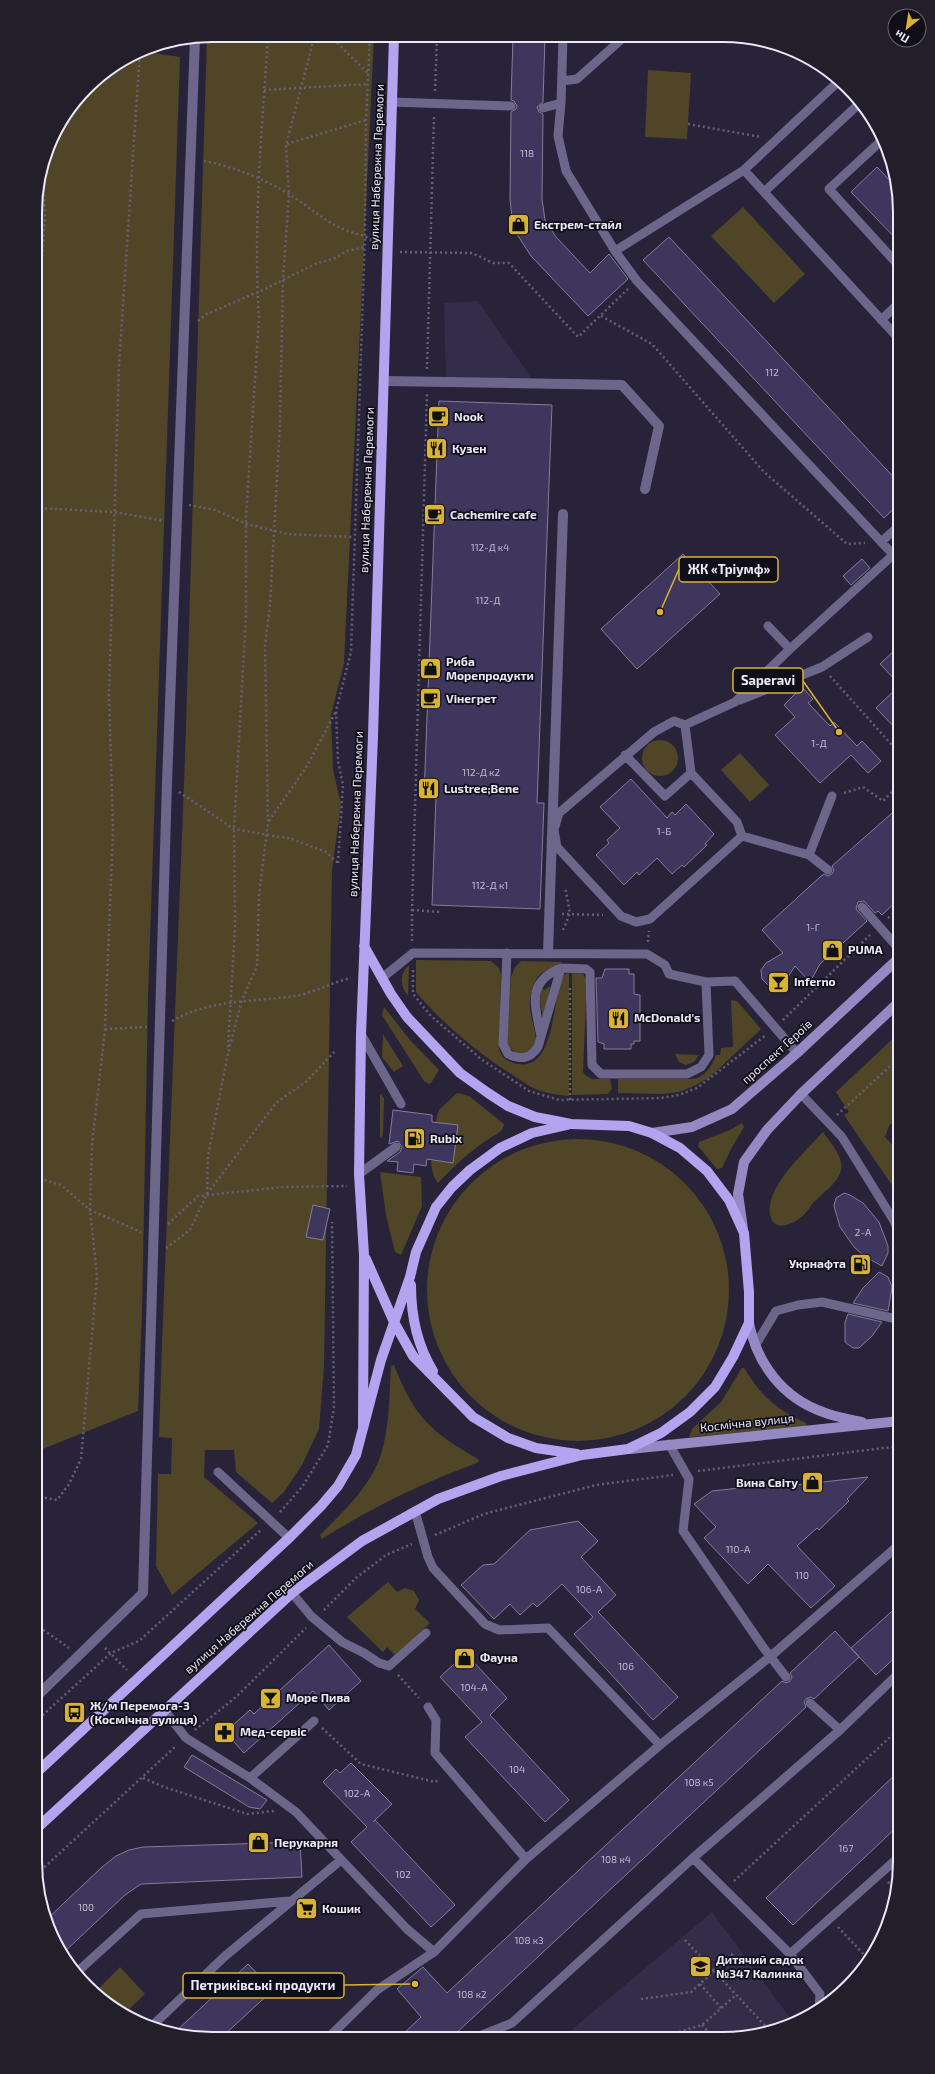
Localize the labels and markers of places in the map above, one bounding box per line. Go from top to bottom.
shop icon: Екстрем-стайл [506,212,532,238]
place label: Екстрем-стайл [534,217,622,231]
cafe icon: Nook [426,404,452,430]
place label: Nook [454,409,484,423]
restaurant icon: Кузен [424,436,450,462]
place label: Кузен [452,441,487,455]
cafe icon: Cachemire cafe [422,502,448,528]
place label: Cachemire cafe [450,507,537,521]
callout: ЖК «Тріумф» [679,557,778,582]
place label: Риба Морепродукти [446,654,534,682]
shop icon: Риба Морепродукти [418,656,444,682]
callout: Saperavi [733,668,803,693]
cafe icon: Vінегрет [418,686,444,712]
place label: Vінегрет [446,691,497,705]
restaurant icon: Lustree;Bene [415,776,441,802]
place label: Lustree;Bene [444,781,519,795]
shop icon: PUMA [820,937,846,963]
place label: PUMA [848,942,883,956]
bar icon: Inferno [765,969,791,995]
place label: Inferno [794,974,836,988]
restaurant icon: McDonald's [605,1005,631,1031]
place label: McDonald's [634,1010,700,1024]
fuel station icon: Rubix [402,1126,428,1152]
place label: Rubix [430,1131,462,1145]
fuel station icon: Укрнафта [848,1251,874,1277]
place label: Укрнафта [789,1256,846,1270]
shop icon: Вина Світу [800,1470,826,1496]
place label: Вина Світу [736,1475,798,1489]
shop icon: Фауна [452,1645,478,1671]
place label: Фауна [480,1650,518,1664]
bar icon: Море Пива [258,1685,284,1711]
place label: Море Пива [286,1690,350,1704]
place label: Ж/м Перемога-3 (Космічна вулиця) [90,1698,197,1726]
bus stop icon: Ж/м Перемога-3 (Космічна вулиця) [61,1700,87,1726]
pharmacy icon: Мед-сервіс [212,1719,238,1745]
place label: Мед-сервіс [240,1724,307,1738]
shop icon: Перукарня [246,1830,272,1856]
place label: Перукарня [274,1835,338,1849]
supermarket icon: Кошик [294,1896,320,1922]
place label: Кошик [322,1901,361,1915]
place label: Дитячий садок №347 Калинка [716,1952,804,1980]
school or university icon: Дитячий садок №347 Калинка [687,1954,713,1980]
callout: Петриківські продукти [183,1973,344,1998]

